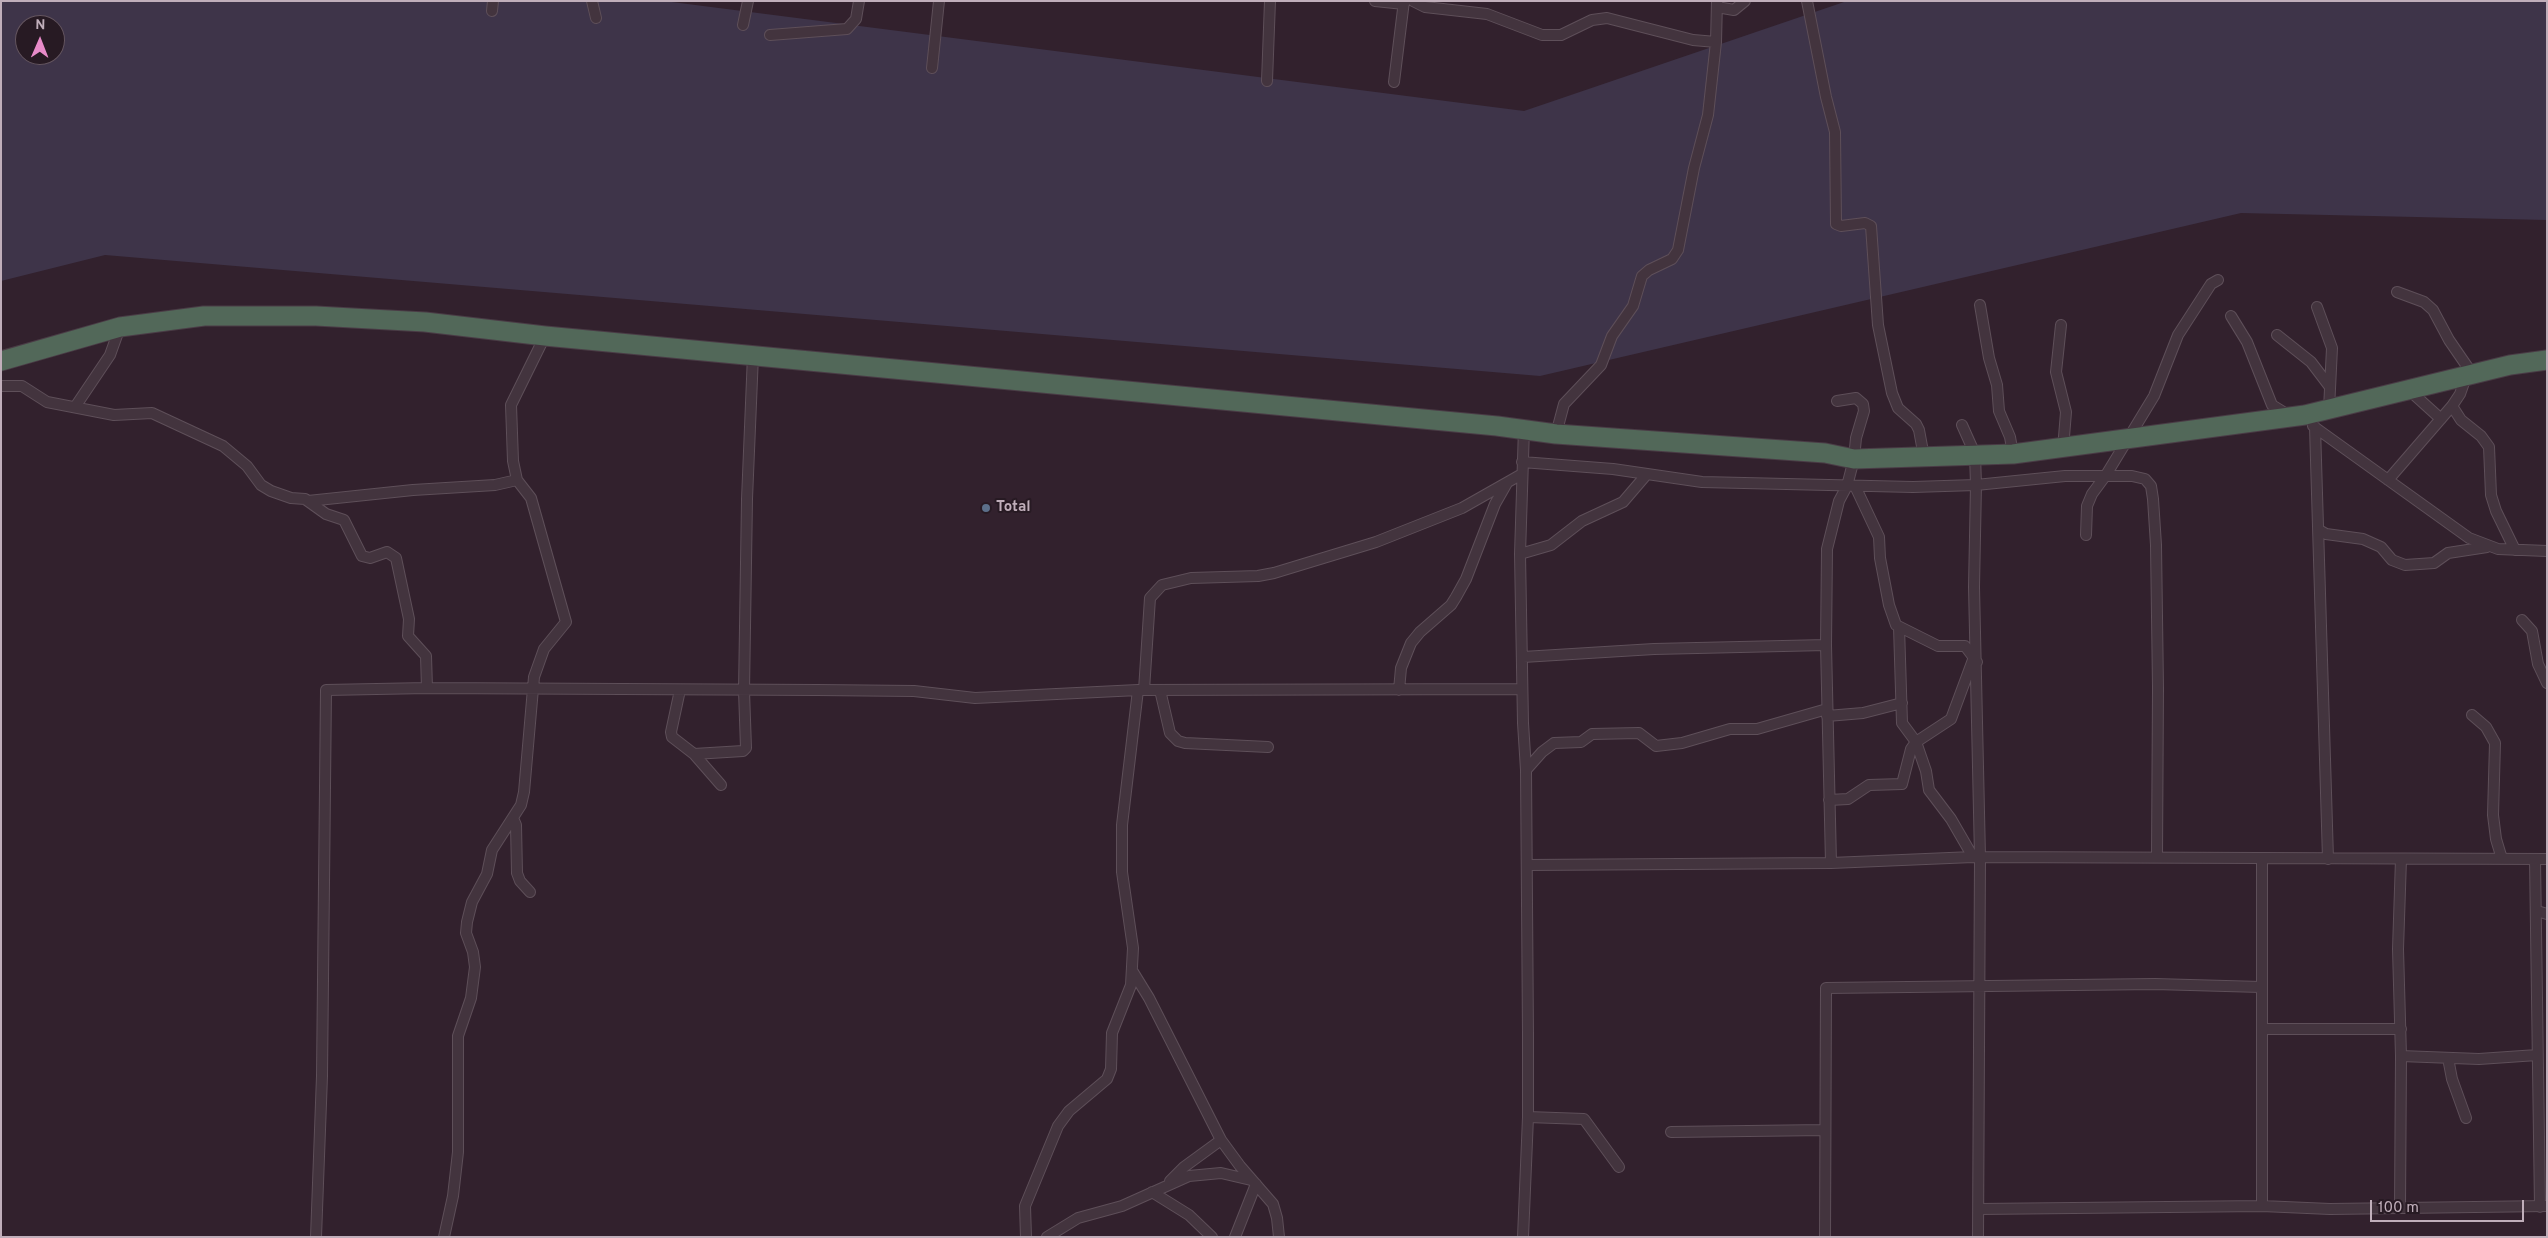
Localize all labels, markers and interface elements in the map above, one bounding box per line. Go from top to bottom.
north arrow [15,15,65,65]
text: N [35,17,45,34]
place label: Total [996,499,1031,517]
marker: Total [980,502,992,514]
scale bar [2373,1190,2527,1222]
text: 100 m [2378,1199,2419,1218]

